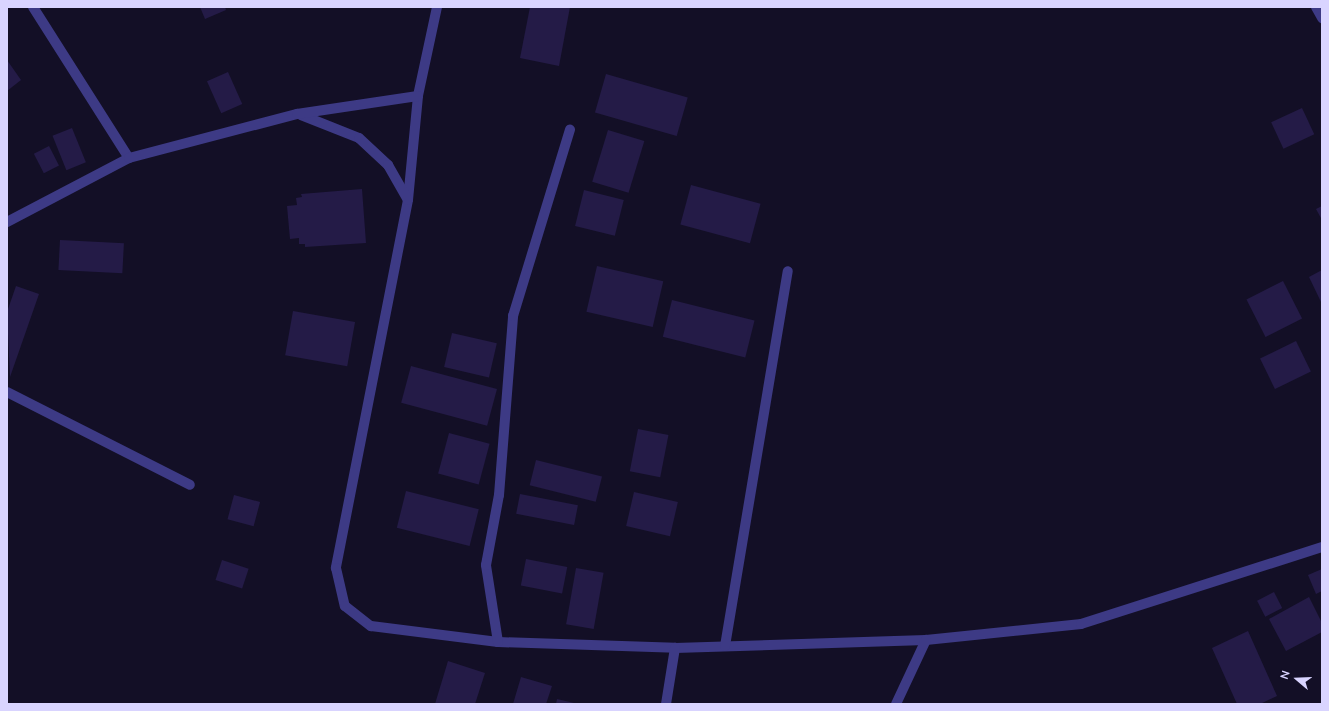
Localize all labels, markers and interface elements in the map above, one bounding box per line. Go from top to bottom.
north arrow [1277,659,1317,699]
text: N [1277,669,1294,681]

